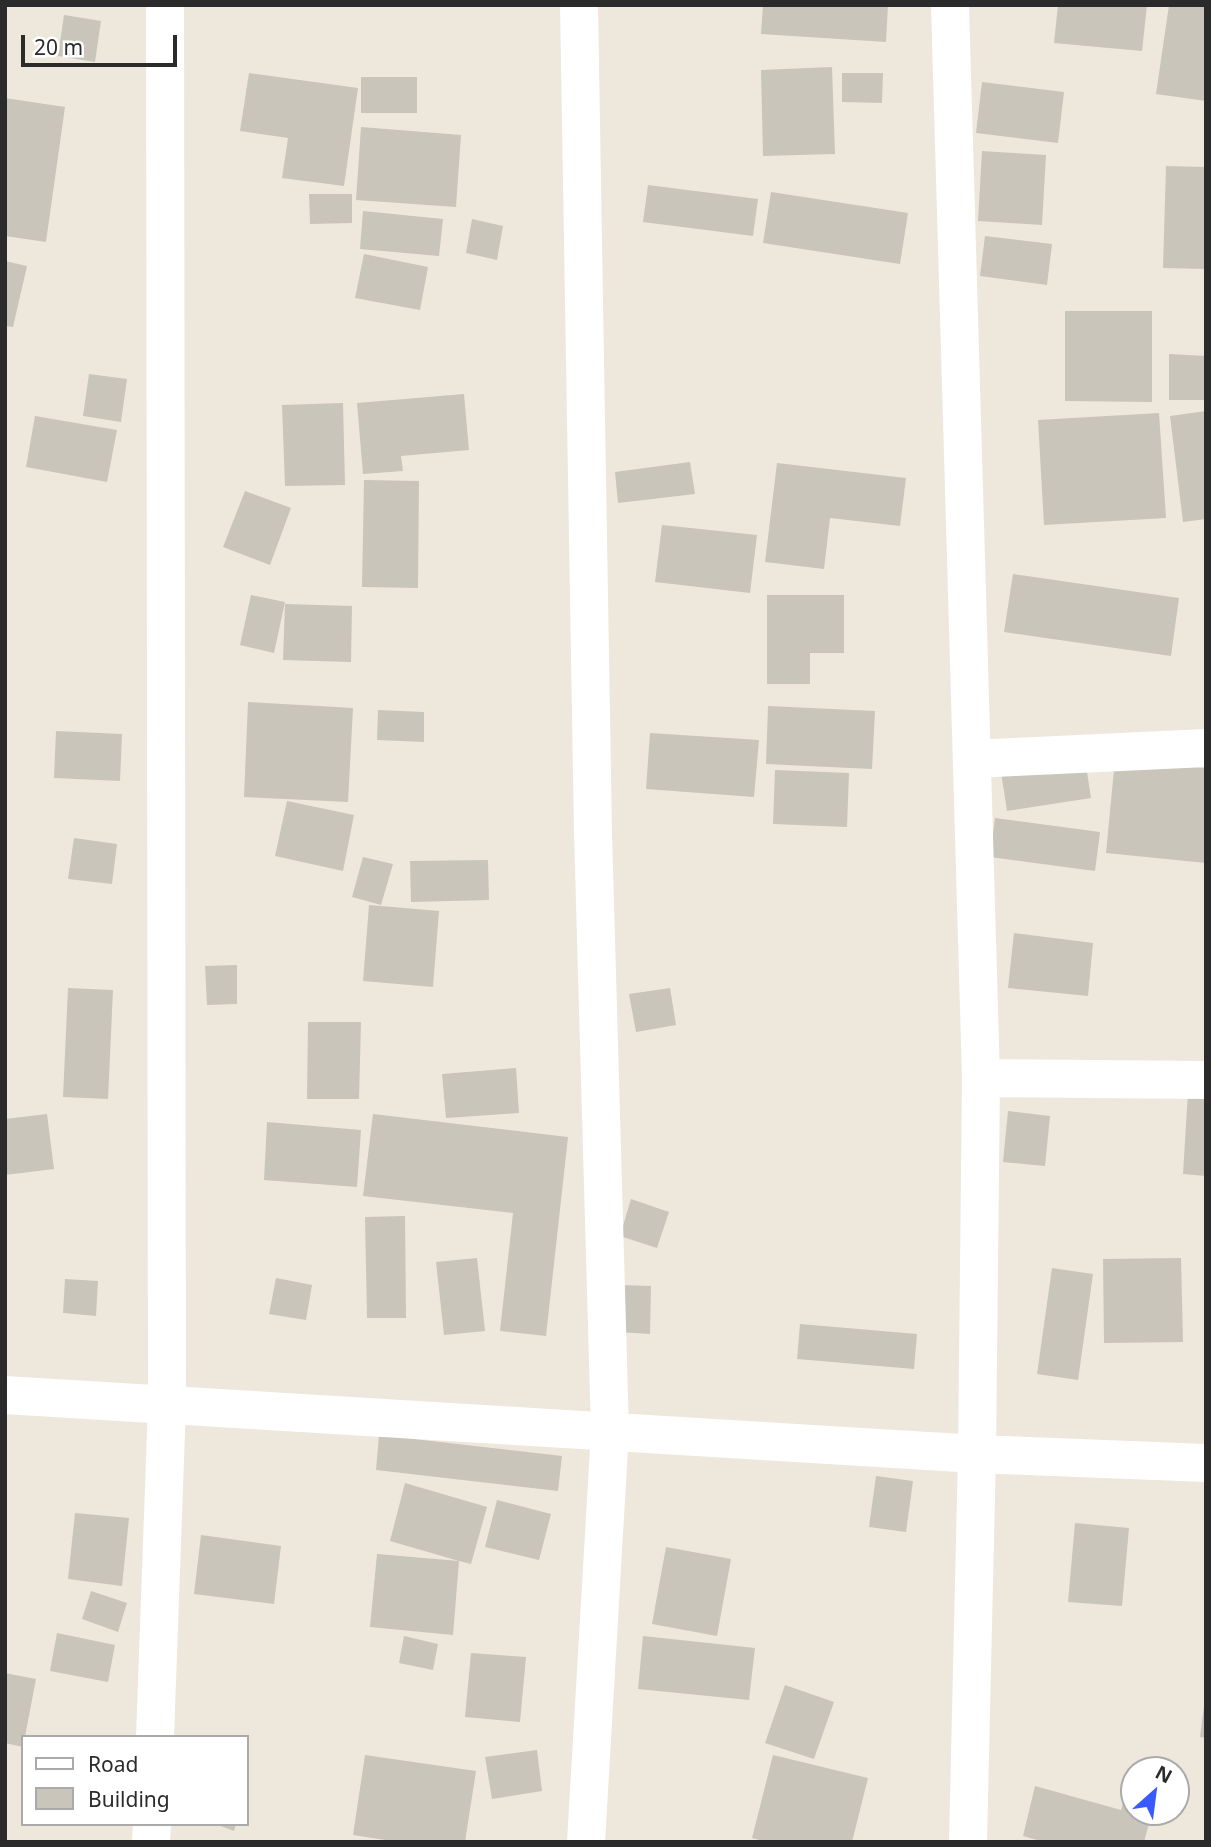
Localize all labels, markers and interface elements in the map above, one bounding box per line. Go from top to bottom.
scale bar [24,21,180,65]
text: 20 m [34,33,83,61]
legend [21,1735,248,1826]
text: Road [88,1750,138,1778]
north arrow [1120,1756,1190,1826]
text: N [1151,1759,1177,1789]
text: Building [88,1785,170,1813]

